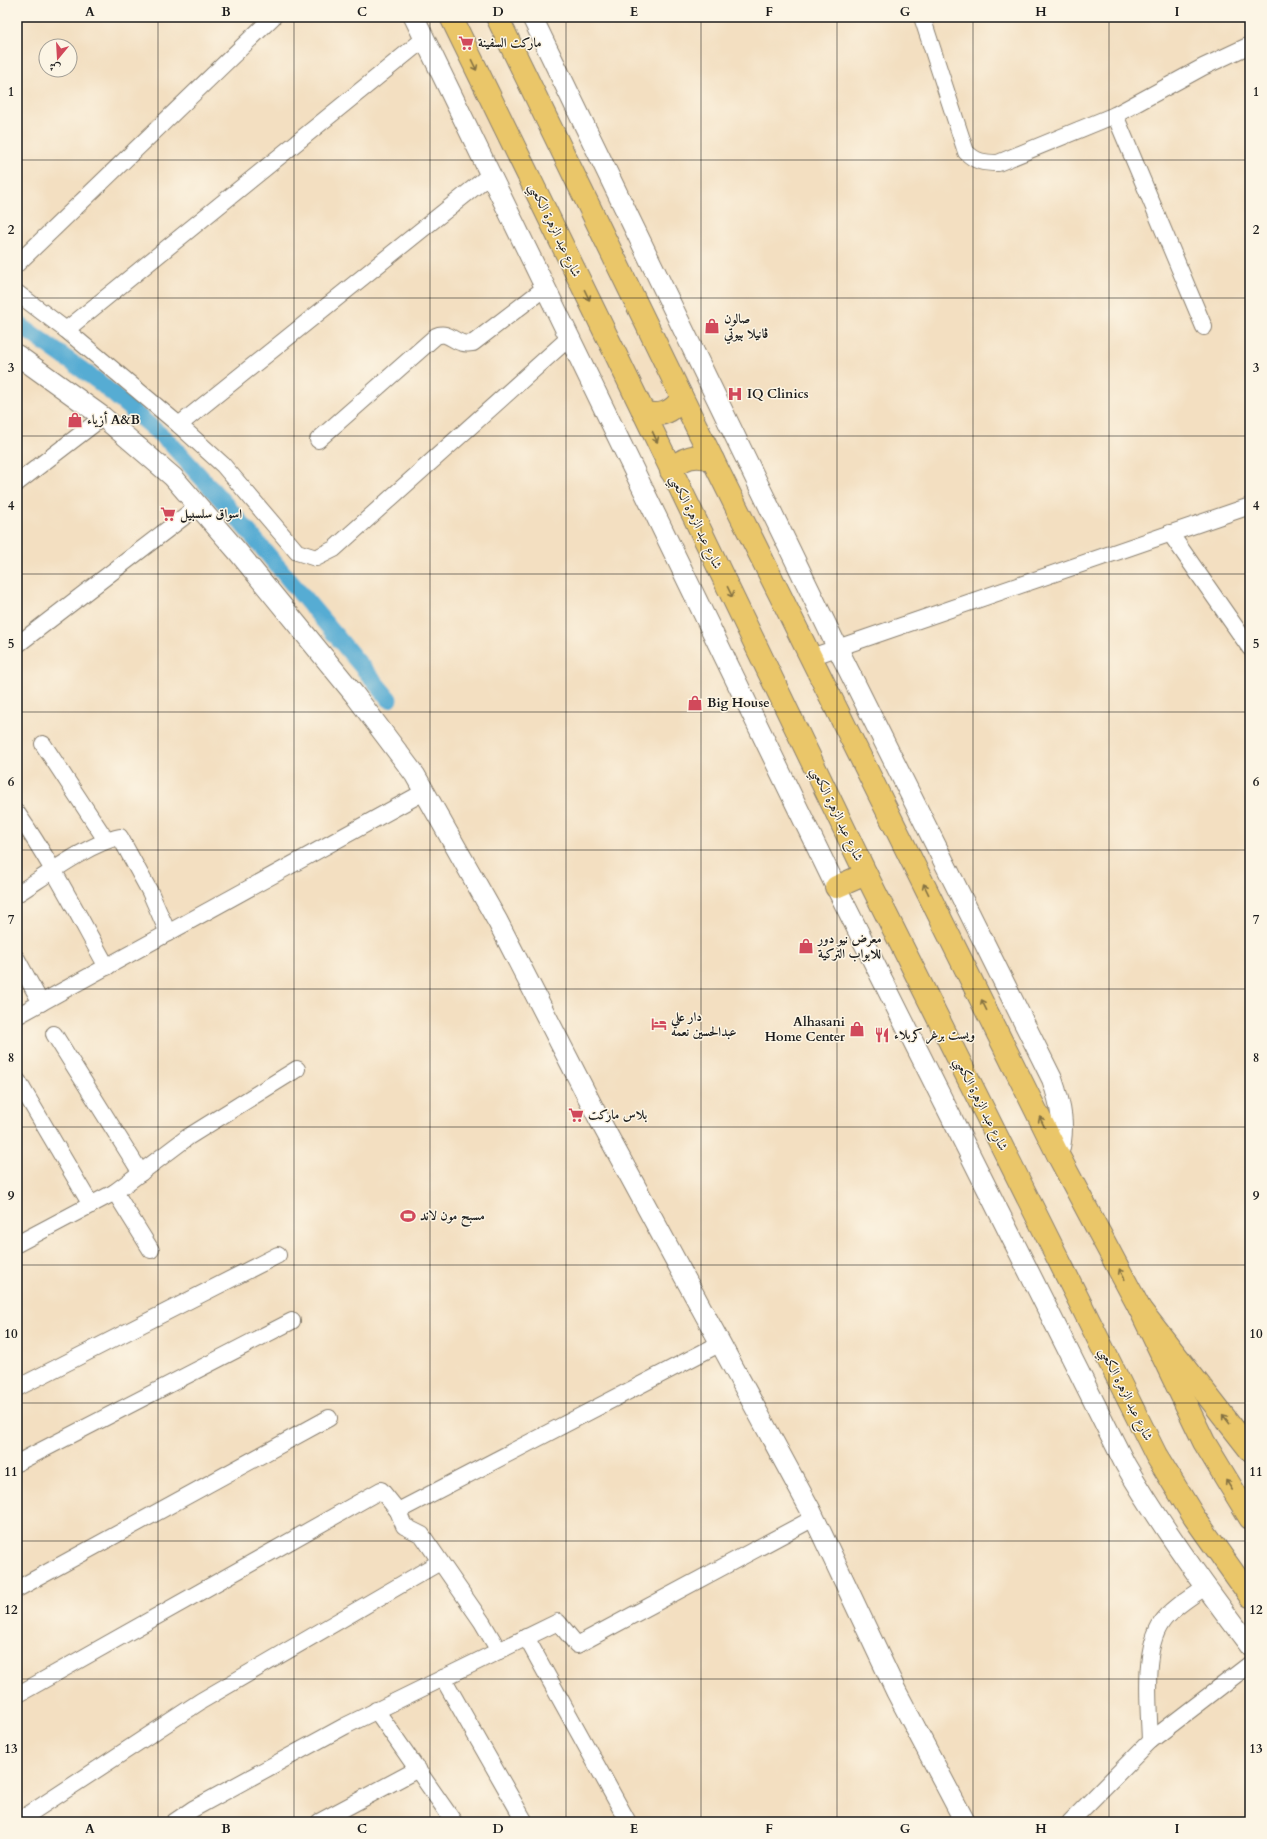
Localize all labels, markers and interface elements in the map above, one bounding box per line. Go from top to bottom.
text: A [85,3,95,21]
text: B [221,3,231,21]
text: C [357,3,367,21]
text: D [492,3,504,21]
text: E [630,3,638,21]
text: F [765,3,773,21]
text: G [900,3,911,21]
text: H [1035,3,1047,21]
text: I [1174,3,1180,21]
supermarket icon: ماركت السفينة [457,34,475,52]
place label: ماركت السفينة [478,34,542,52]
north arrow [38,38,78,78]
text: ش [47,58,63,76]
one-way arrow [471,58,478,70]
text: 1 [8,83,14,101]
text: 1 [1253,83,1259,101]
street label: شارع عبد الزهرة الكعبي [523,180,586,281]
text: 2 [8,221,15,239]
text: 2 [1253,221,1260,239]
one-way arrow [584,288,591,300]
place label: صالون ڤانيلا بيوتي [723,310,769,345]
shop icon: صالون ڤانيلا بيوتي [703,317,721,335]
text: 3 [8,359,15,377]
text: 3 [1253,359,1260,377]
hospital icon: IQ Clinics [726,385,744,403]
place label: IQ Clinics [747,385,809,403]
shop icon: أزياء A&B [66,411,84,429]
place label: أزياء A&B [87,411,140,429]
one-way arrow [652,431,659,443]
street label: شارع عبد الزهرة الكعبي [664,472,727,573]
text: 4 [8,497,15,515]
text: 4 [1253,497,1260,515]
supermarket icon: اسواق سلسبيل [159,505,177,523]
place label: اسواق سلسبيل [180,505,242,523]
one-way arrow [726,586,734,598]
text: 5 [8,635,14,653]
text: 5 [1253,635,1259,653]
shop icon: Big House [686,694,704,712]
place label: Big House [707,694,770,712]
street label: شارع عبد الزهرة الكعبي [805,764,868,865]
text: 6 [8,773,15,791]
text: 6 [1253,773,1260,791]
one-way arrow [922,883,929,895]
text: 7 [8,911,15,929]
text: 7 [1253,911,1260,929]
place label: معرض نيو دور للابواب التركية [816,930,881,963]
shop icon: معرض نيو دور للابواب التركية [797,937,815,955]
one-way arrow [980,1000,987,1012]
place label: دار علي عبدالحسين نعمه [670,1008,736,1041]
place label: Alhasani Home Center [765,1013,846,1046]
hotel icon: دار علي عبدالحسين نعمه [650,1015,668,1033]
shop icon: Alhasani Home Center [848,1020,866,1038]
restaurant icon: ويست برغر كربلاء [873,1026,891,1044]
place label: ويست برغر كربلاء [894,1026,975,1045]
text: 8 [8,1049,14,1067]
text: 8 [1253,1049,1259,1067]
street label: شارع عبد الزهرة الكعبي [948,1054,1012,1155]
supermarket icon: بلاس ماركت [567,1106,585,1124]
place label: بلاس ماركت [588,1106,648,1124]
one-way arrow [1038,1116,1045,1128]
text: 9 [8,1187,15,1205]
text: 9 [1253,1187,1260,1205]
sports icon: مسبح مون لاند [399,1207,417,1225]
place label: مسبح مون لاند [420,1207,485,1228]
one-way arrow [1117,1268,1125,1280]
text: 10 [4,1325,18,1343]
text: 10 [1249,1325,1263,1343]
street label: شارع عبد الزهرة الكعبي [1093,1344,1157,1445]
one-way arrow [1222,1414,1230,1425]
text: 11 [4,1463,18,1481]
text: 11 [1249,1463,1263,1481]
one-way arrow [1225,1480,1233,1491]
text: 12 [4,1601,18,1619]
text: 12 [1249,1601,1263,1619]
text: 13 [4,1740,18,1758]
text: 13 [1249,1740,1263,1758]
text: A [85,1820,95,1838]
text: B [221,1820,231,1838]
text: C [357,1820,367,1838]
text: D [492,1820,504,1838]
text: E [630,1820,638,1838]
text: F [765,1820,773,1838]
text: G [900,1820,911,1838]
text: H [1035,1820,1047,1838]
text: I [1174,1820,1180,1838]

